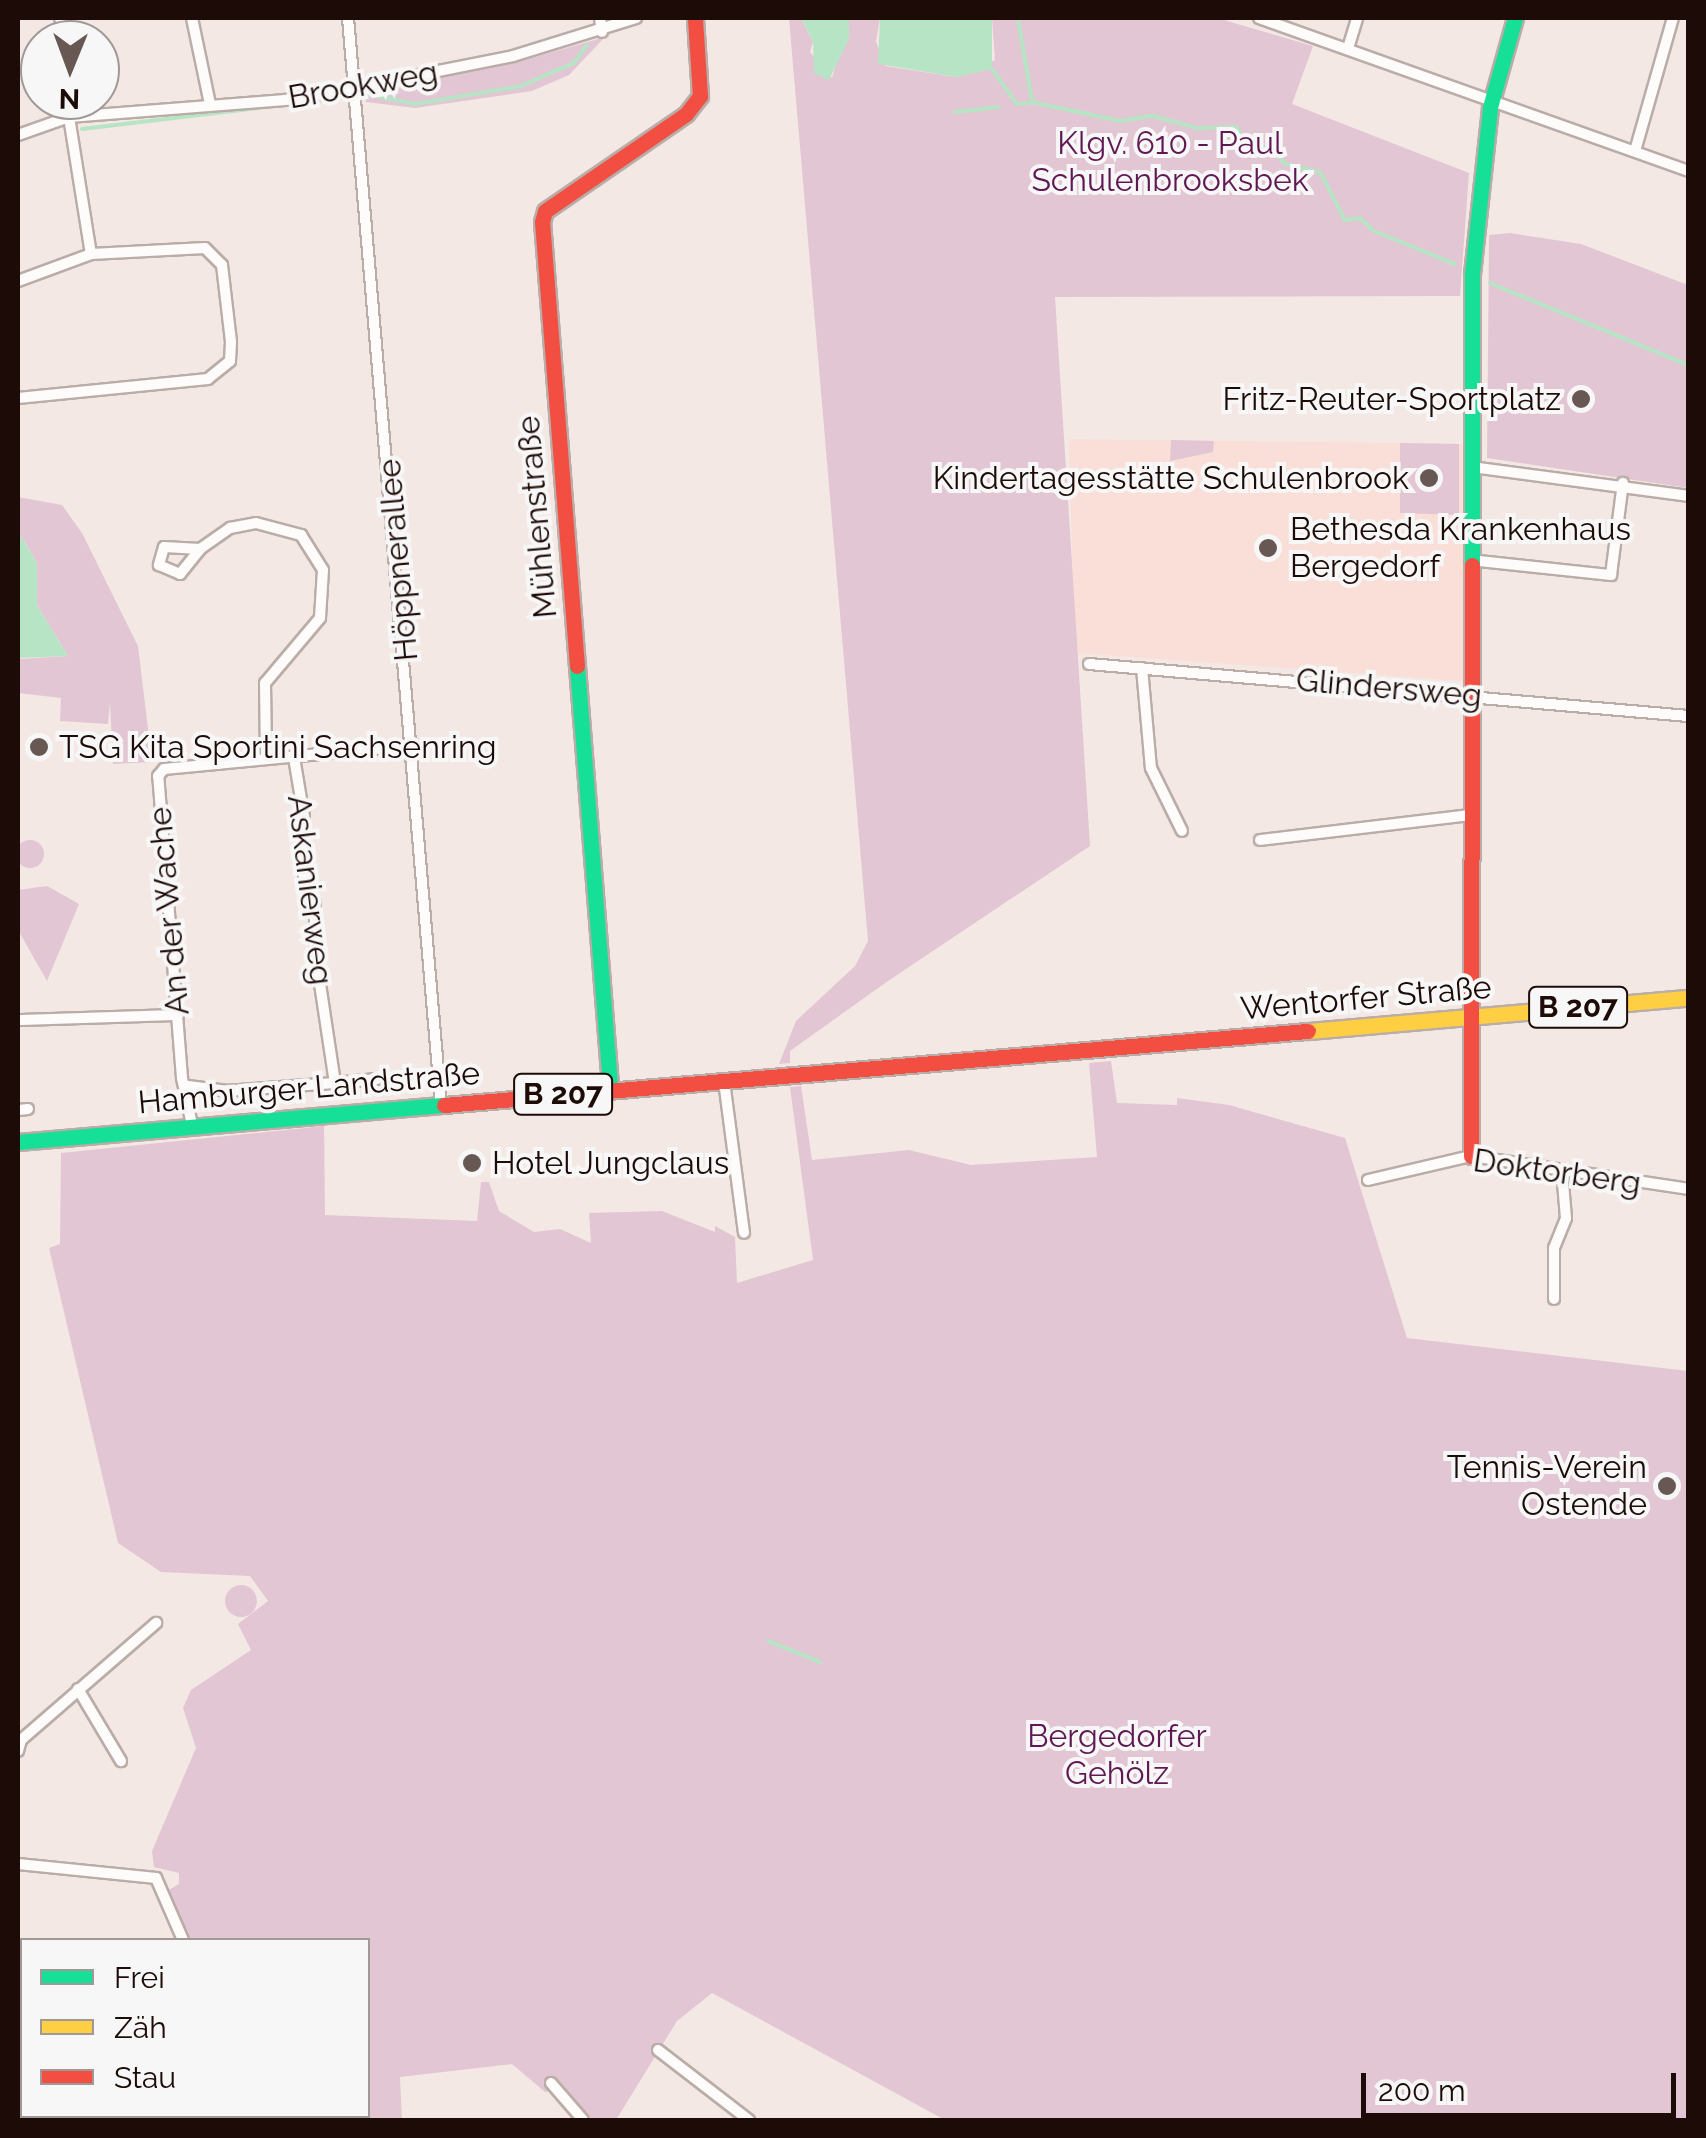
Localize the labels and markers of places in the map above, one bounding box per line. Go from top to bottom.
place label: Fritz-Reuter-Sportplatz [1222,380,1561,418]
marker: Fritz-Reuter-Sportplatz [1570,388,1592,410]
place label: Kindertagesstätte Schulenbrook [933,459,1409,497]
marker: Kindertagesstätte Schulenbrook [1418,467,1440,489]
place label: Bethesda Krankenhaus Bergedorf [1290,511,1631,586]
marker: Bethesda Krankenhaus Bergedorf [1255,535,1281,561]
place label: TSG Kita Sportini Sachsenring [59,728,496,766]
marker: TSG Kita Sportini Sachsenring [28,736,50,758]
place label: Hotel Jungclaus [492,1144,731,1182]
marker: Hotel Jungclaus [461,1152,483,1174]
place label: Tennis-Verein Ostende [1447,1449,1647,1524]
marker: Tennis-Verein Ostende [1656,1475,1678,1497]

